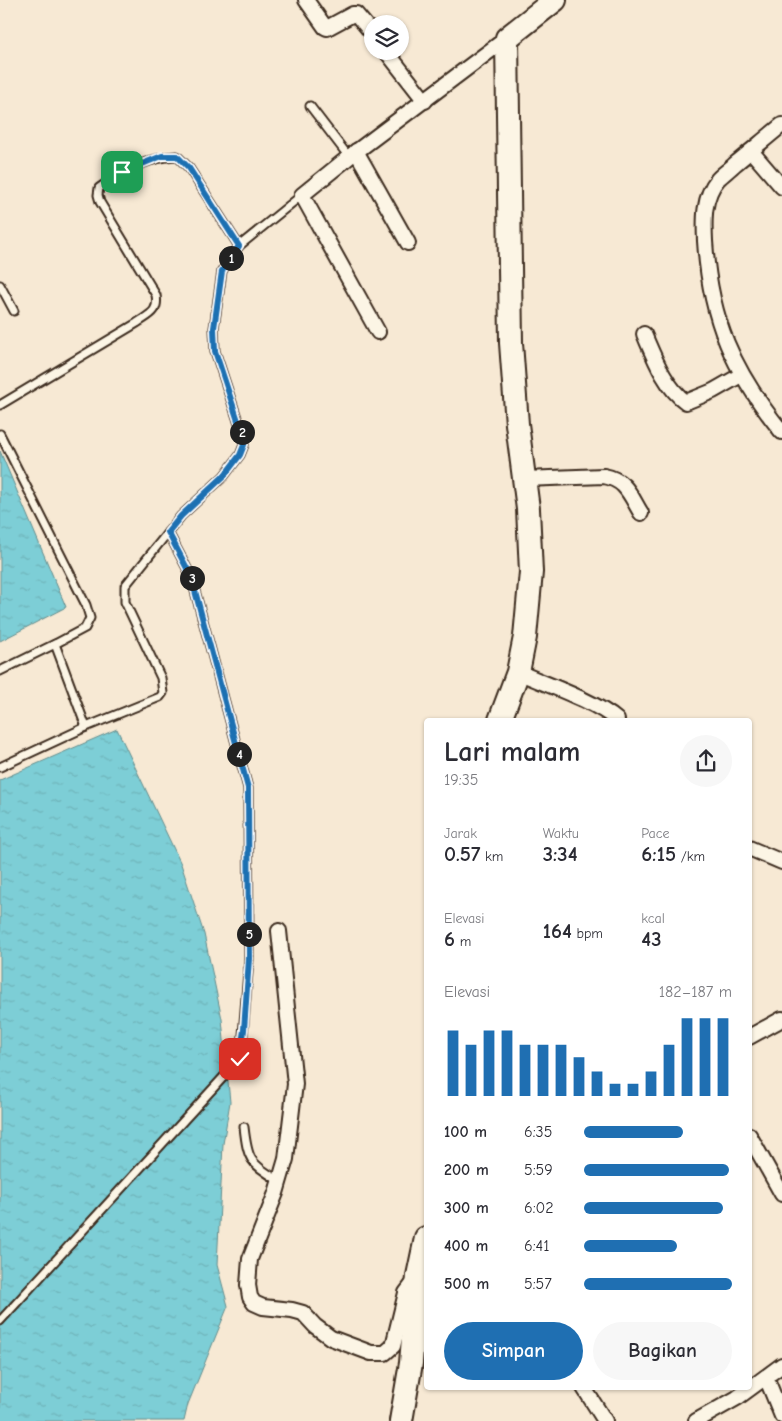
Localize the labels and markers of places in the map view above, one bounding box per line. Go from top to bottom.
pin [101,151,143,193]
pin: 1 [218,246,244,270]
pin: 2 [230,420,254,444]
pin: 3 [180,566,204,590]
pin: 4 [226,742,252,766]
pin: 5 [236,922,262,946]
pin [219,1038,261,1080]

